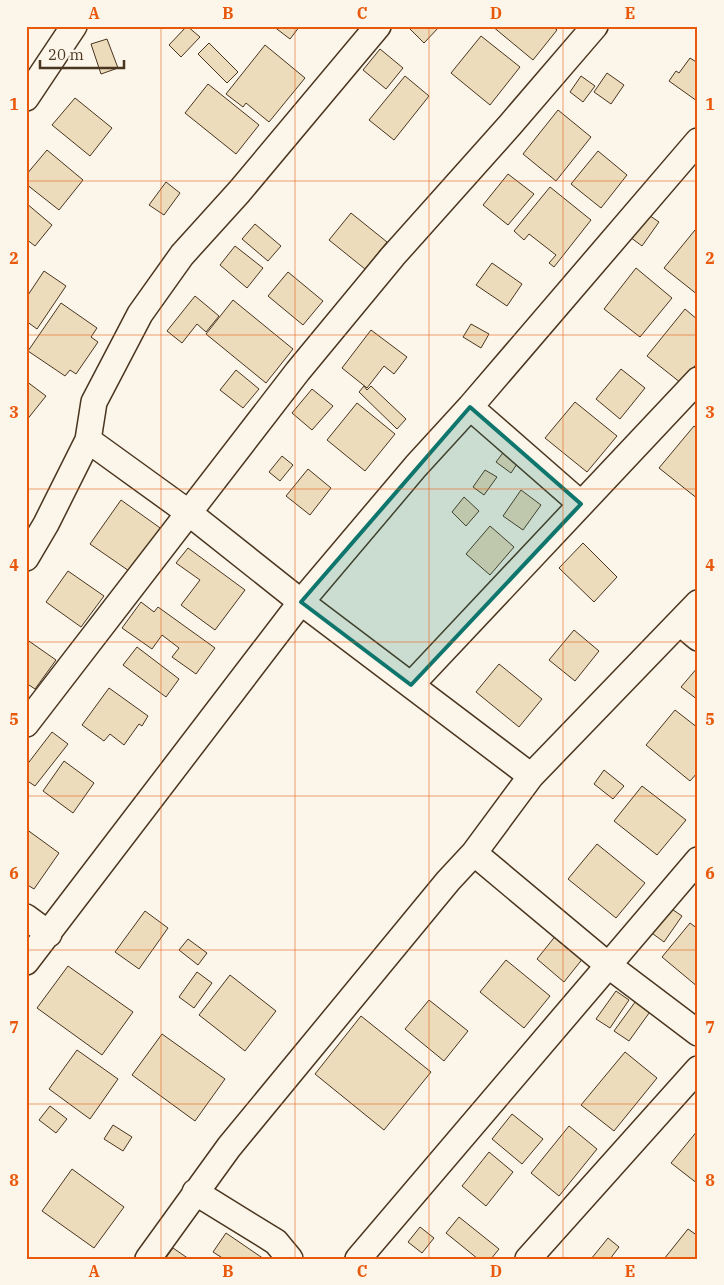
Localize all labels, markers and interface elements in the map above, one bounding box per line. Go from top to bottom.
text: A [88,3,100,23]
text: B [222,3,234,23]
text: C [357,3,367,23]
text: D [490,3,502,23]
text: E [625,3,635,23]
scale bar [40,38,124,70]
text: 20 m [48,45,84,64]
text: 1 [9,94,19,114]
text: 1 [705,94,715,114]
text: 2 [9,248,19,268]
text: 2 [705,248,715,268]
text: 3 [9,402,19,422]
text: 3 [705,402,715,422]
text: 4 [9,555,19,575]
text: 4 [705,555,715,575]
text: 5 [9,709,19,729]
text: 5 [705,709,715,729]
text: 6 [9,863,19,883]
text: 6 [705,863,715,883]
text: 7 [9,1017,19,1037]
text: 7 [705,1017,715,1037]
text: 8 [9,1170,19,1190]
text: 8 [705,1170,715,1190]
text: A [88,1261,100,1281]
text: B [222,1261,234,1281]
text: C [357,1261,367,1281]
text: D [490,1261,502,1281]
text: E [625,1261,635,1281]

